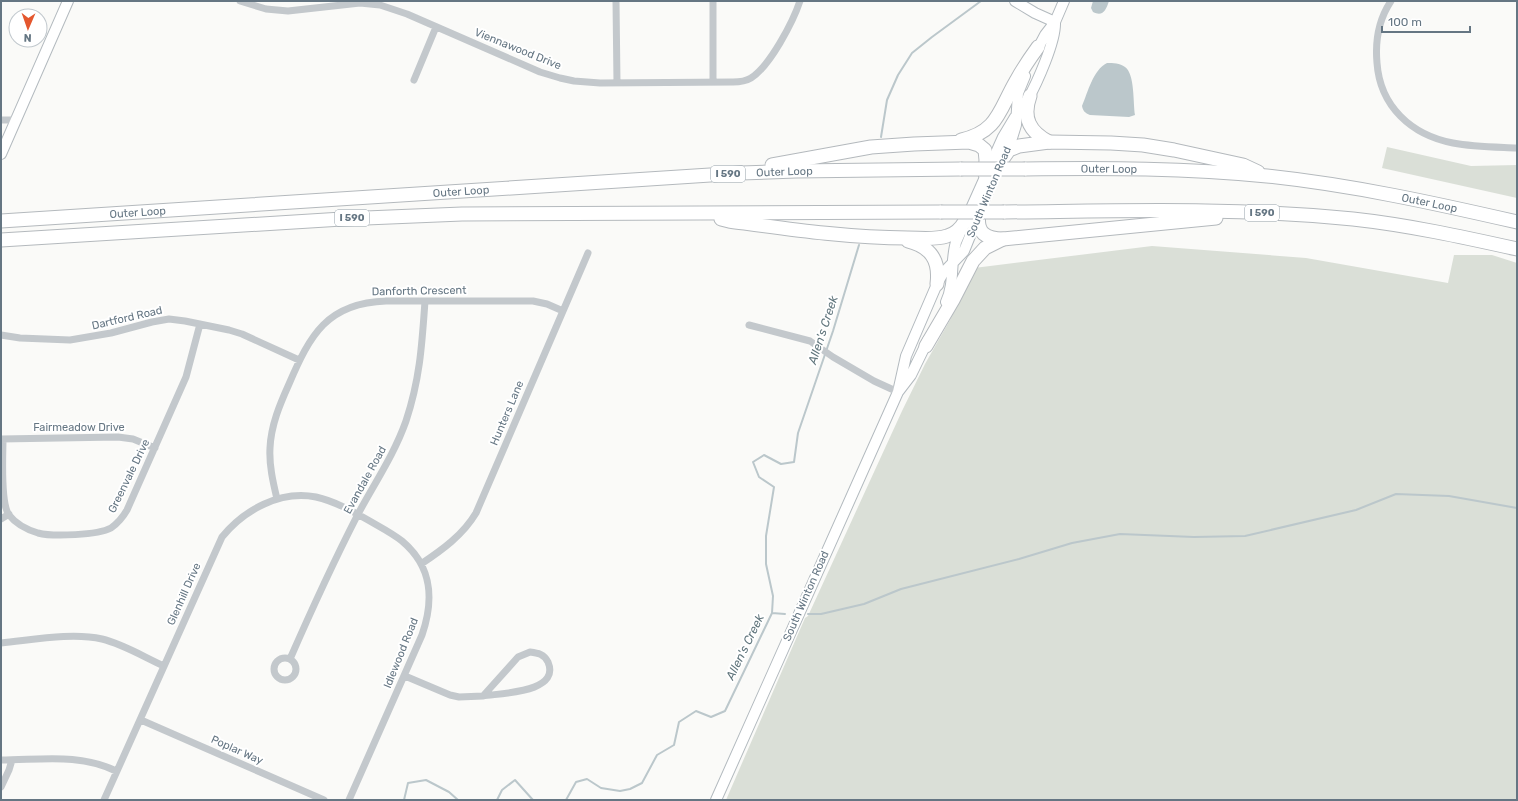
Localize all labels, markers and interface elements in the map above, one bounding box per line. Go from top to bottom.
north arrow [8,8,48,48]
scale bar [1382,8,1470,34]
text: 100 m [1388,15,1422,29]
street label: Viennawood Drive [473,26,563,72]
text: N [23,31,32,44]
street label: South Winton Road [964,145,1014,239]
street label: Outer Loop [1081,162,1137,175]
street label: Outer Loop [756,164,813,179]
road number: I 590 [711,166,745,182]
street label: Outer Loop [432,183,490,199]
street label: Outer Loop [1401,191,1459,215]
street label: Outer Loop [109,204,166,220]
road number: I 590 [1245,205,1279,221]
road number: I 590 [335,210,369,226]
street label: Danforth Crescent [371,284,467,298]
water label: Allen's Creek [805,293,841,367]
street label: Dartford Road [90,304,164,332]
street label: Hunters Lane [488,379,526,447]
street label: Fairmeadow Drive [33,421,125,434]
street label: Greenvale Drive [106,437,152,515]
street label: Evandale Road [341,444,389,516]
street label: South Winton Road [780,549,832,643]
street label: Glenhill Drive [164,561,204,627]
water label: Allen's Creek [723,611,767,683]
street label: Idlewood Road [381,616,421,690]
street label: Poplar Way [209,733,265,767]

